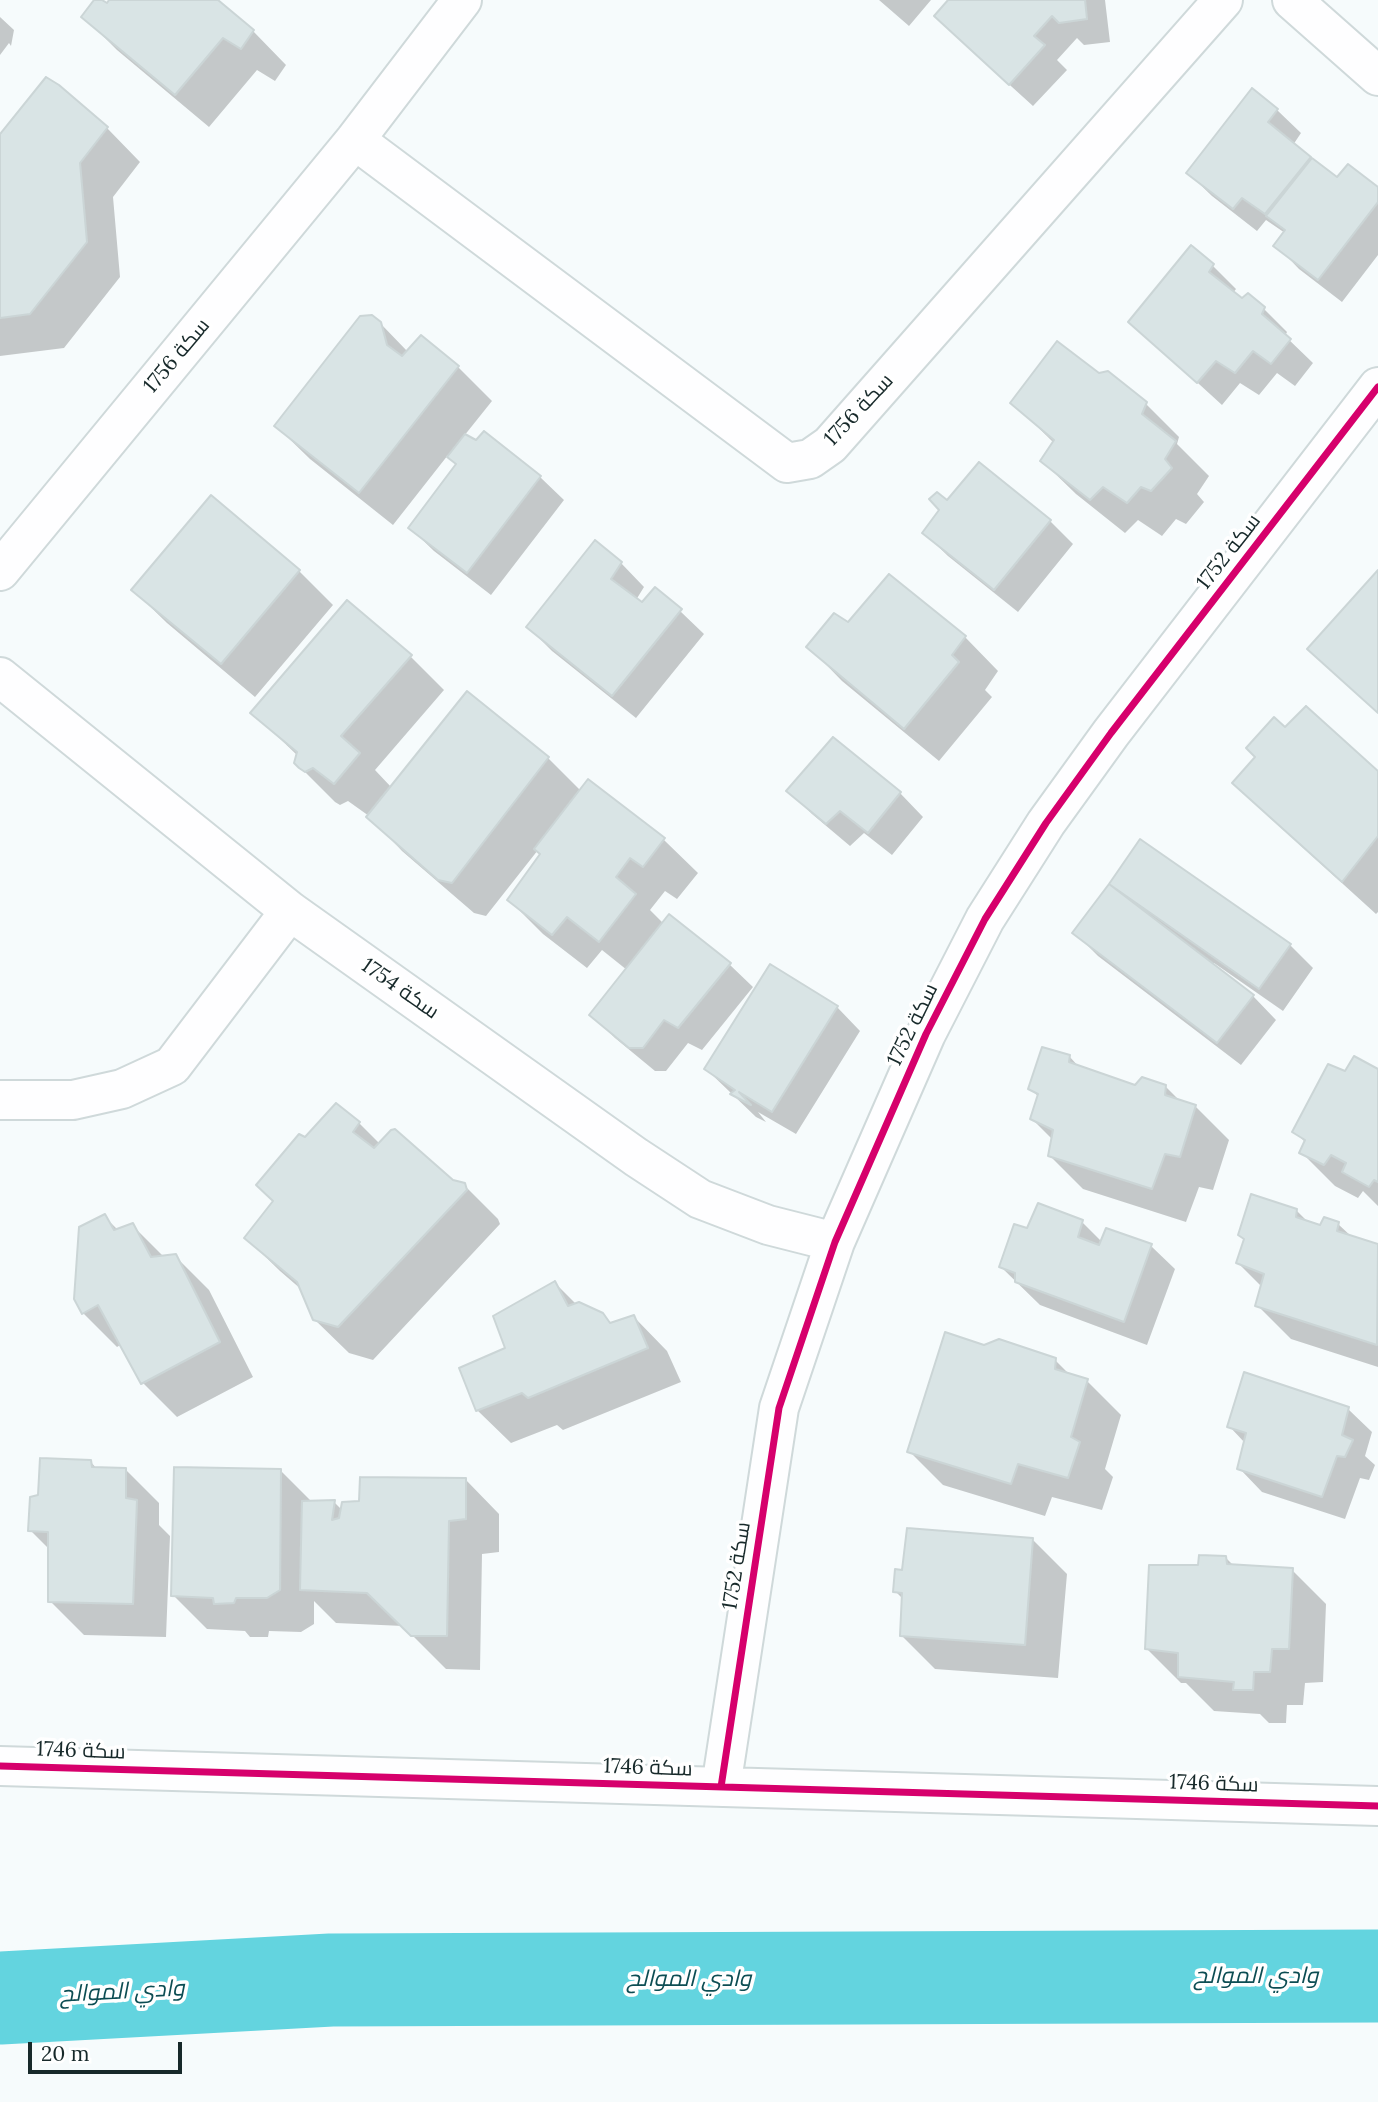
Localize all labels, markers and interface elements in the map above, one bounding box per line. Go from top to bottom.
street label: سكة 1756 [139,314,215,398]
street label: سكة 1756 [819,369,899,451]
street label: سكة 1752 [1192,509,1266,595]
street label: سكة 1754 [356,953,444,1025]
street label: سكة 1752 [882,980,944,1070]
street label: سكة 1752 [718,1520,756,1612]
street label: سكة 1746 [36,1737,126,1765]
street label: سكة 1746 [603,1754,693,1782]
street label: سكة 1746 [1169,1770,1259,1798]
water label: وادي الموالح [1194,1962,1318,1990]
water label: وادي الموالح [627,1965,751,1993]
water label: وادي الموالح [59,1975,185,2009]
scale bar [32,2028,186,2072]
text: 20 m [41,2040,90,2067]

